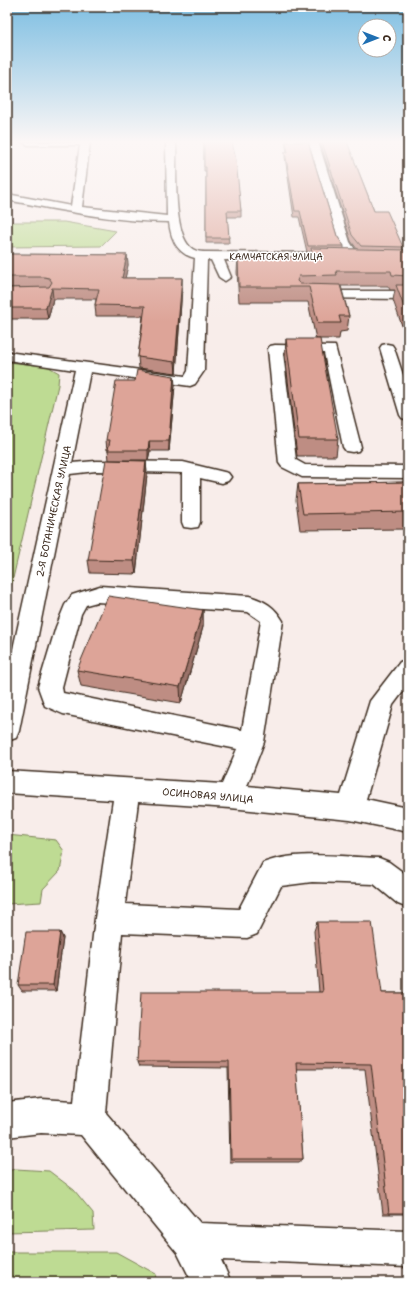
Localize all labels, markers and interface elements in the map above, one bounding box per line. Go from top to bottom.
north arrow [357,18,397,58]
text: С [379,35,394,42]
street label: КАМЧАТСКАЯ УЛИЦА [229,251,323,263]
street label: 2-Я БОТАНИЧЕСКАЯ УЛИЦА [33,444,74,578]
street label: ОСИНОВАЯ УЛИЦА [162,785,254,806]

